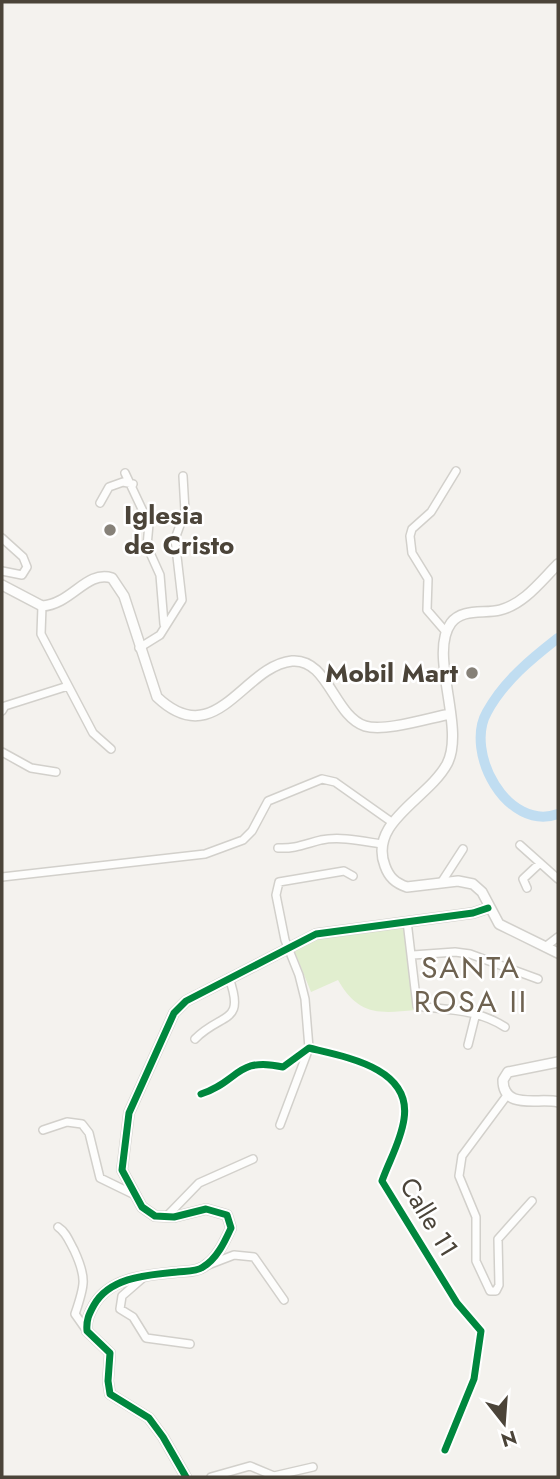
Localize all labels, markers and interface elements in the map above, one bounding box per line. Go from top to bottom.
place label: Iglesia de Cristo [124,496,234,564]
marker: Iglesia de Cristo [102,522,118,538]
place label: Mobil Mart [325,654,459,692]
marker: Mobil Mart [464,665,480,681]
district label: SANTA ROSA II [414,946,528,1023]
street label: Calle 11 [390,1170,468,1264]
north arrow [469,1388,539,1458]
text: N [498,1424,520,1454]

